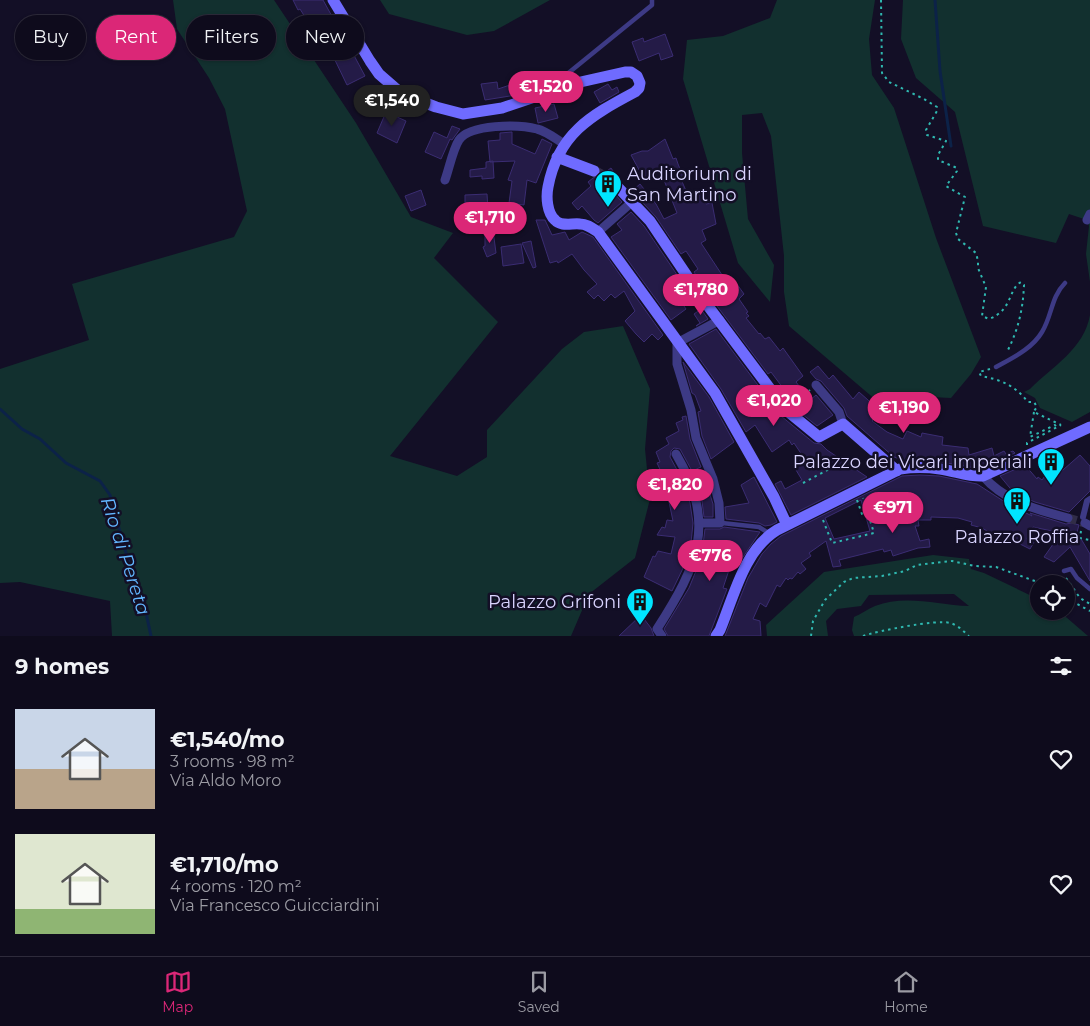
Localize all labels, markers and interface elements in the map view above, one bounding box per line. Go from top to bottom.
chip: Buy [15,15,86,60]
chip: Rent [96,15,176,60]
chip: Filters [186,15,276,60]
chip: New [286,15,364,60]
pin: €1,520 [505,70,587,113]
text: €1,520 [519,77,573,96]
pin: €1,540 [351,84,433,127]
text: €1,540 [364,91,420,110]
place label: Auditorium di San Martino [627,163,752,206]
building icon: Auditorium di San Martino [593,169,623,208]
pin: €1,710 [449,202,531,244]
text: €1,710 [465,208,515,227]
pin: €1,780 [660,274,742,316]
text: €1,780 [674,280,728,299]
pin: €1,020 [733,384,815,427]
text: €1,020 [747,391,801,410]
pin: €1,190 [863,392,945,434]
text: €1,190 [879,398,929,417]
building icon: Palazzo dei Vicari imperiali [1036,447,1066,486]
place label: Palazzo dei Vicari imperiali [793,451,1032,473]
pin: €1,820 [634,468,716,511]
text: €1,820 [648,475,702,494]
building icon: Palazzo Roffia [1002,486,1032,525]
pin: €971 [863,492,923,534]
water label: Rio di Pereta [96,494,155,618]
text: €971 [873,498,913,517]
place label: Palazzo Roffia [955,526,1079,548]
pin: €776 [680,540,740,582]
text: €776 [689,546,731,565]
map controls [1030,575,1075,620]
button: locate [1030,575,1075,620]
building icon: Palazzo Grifoni [625,587,655,626]
place label: Palazzo Grifoni [488,591,621,613]
icon: filters [1047,652,1075,680]
text: 9 homes [15,654,109,679]
text: €1,540/mo [170,727,285,752]
icon: home [55,729,115,789]
icon: heart [1047,745,1075,773]
text: 3 rooms · 98 m² [170,752,295,771]
text: Via Aldo Moro [170,771,281,790]
text: €1,710/mo [170,852,279,877]
icon: home [55,854,115,914]
icon: heart [1047,870,1075,898]
text: 4 rooms · 120 m² [170,877,302,896]
text: Via Francesco Guicciardini [170,896,380,915]
tab: Map [162,968,193,1016]
tab: Saved [518,968,560,1016]
tab: Home [884,968,928,1016]

